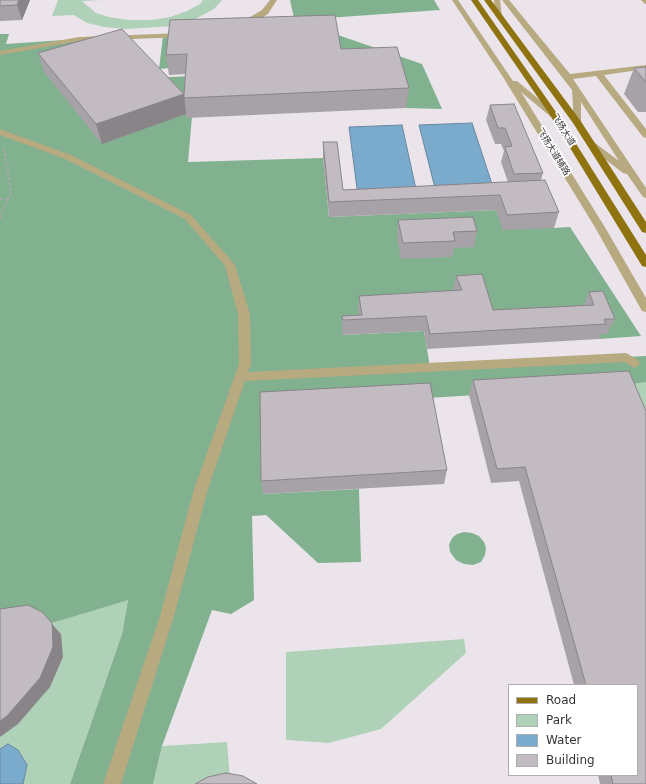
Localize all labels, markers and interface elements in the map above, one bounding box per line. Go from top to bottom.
street label: 飞扬大道 [549,112,577,148]
street label: 飞扬大道辅路 [534,126,572,178]
legend [508,684,638,776]
text: Road [546,693,576,707]
text: Park [546,713,572,727]
text: Water [546,733,581,747]
text: Building [546,753,595,767]

